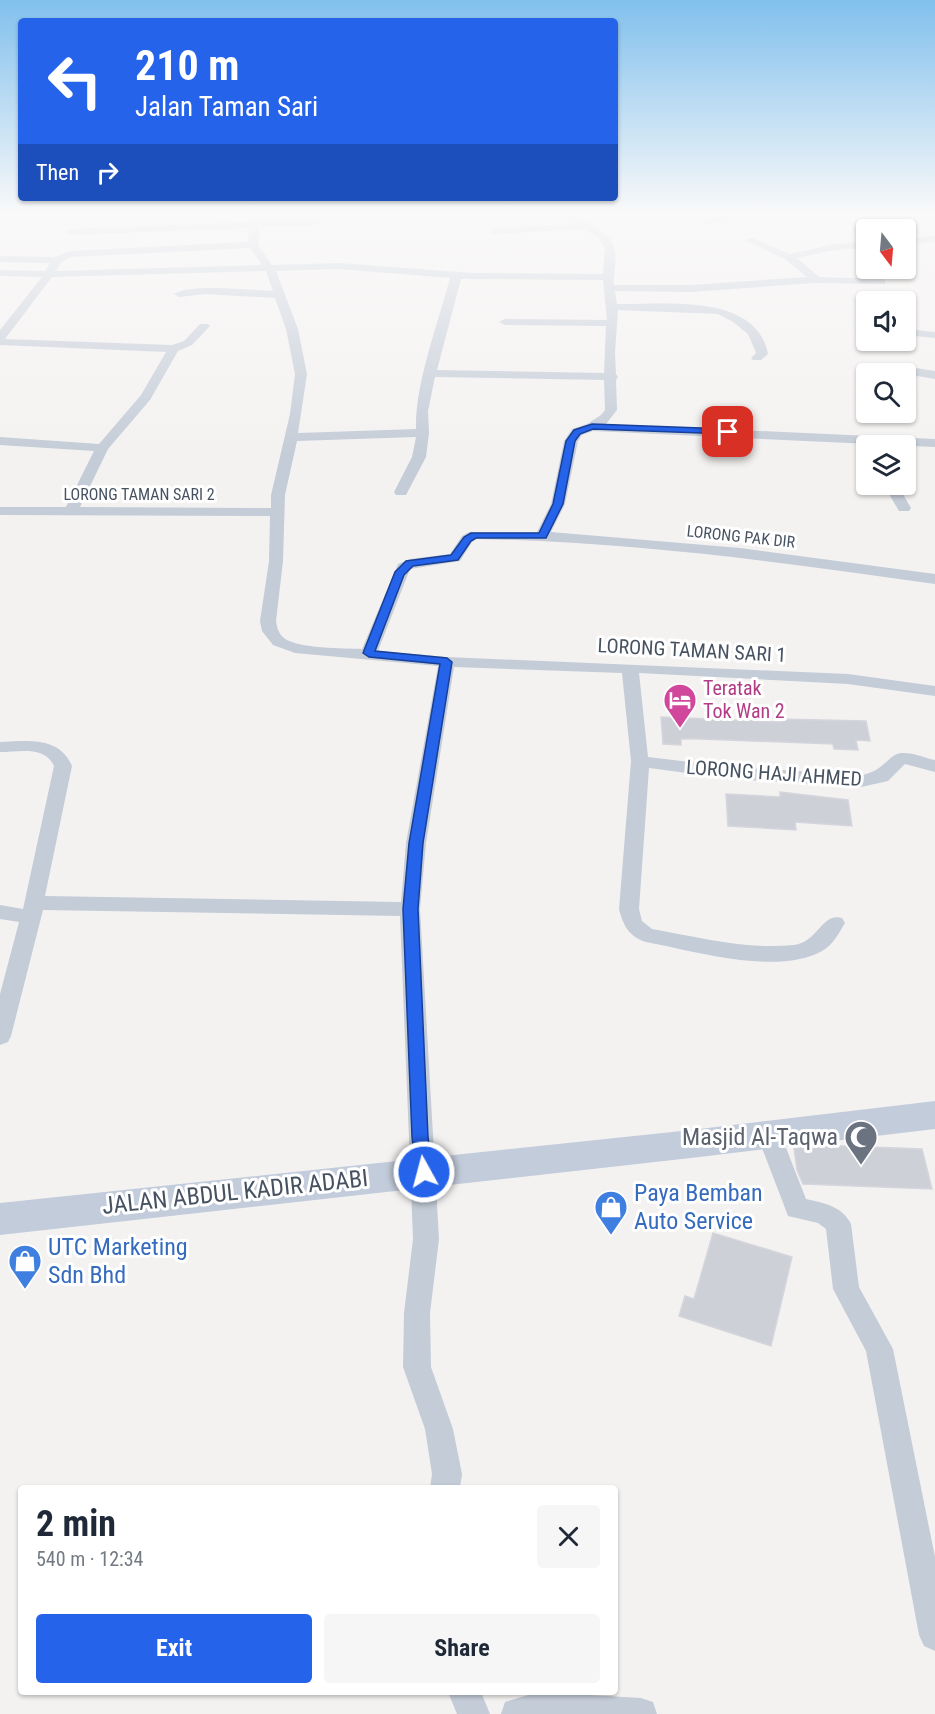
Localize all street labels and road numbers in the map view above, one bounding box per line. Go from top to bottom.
street label: LORONG TAMAN SARI 2 [63,485,215,504]
street label: LORONG PAK DIR [686,521,797,552]
street label: LORONG TAMAN SARI 1 [597,633,787,667]
street label: LORONG HAJI AHMED [685,755,863,791]
street label: JALAN ABDUL KADIR ADABI [101,1164,369,1220]

